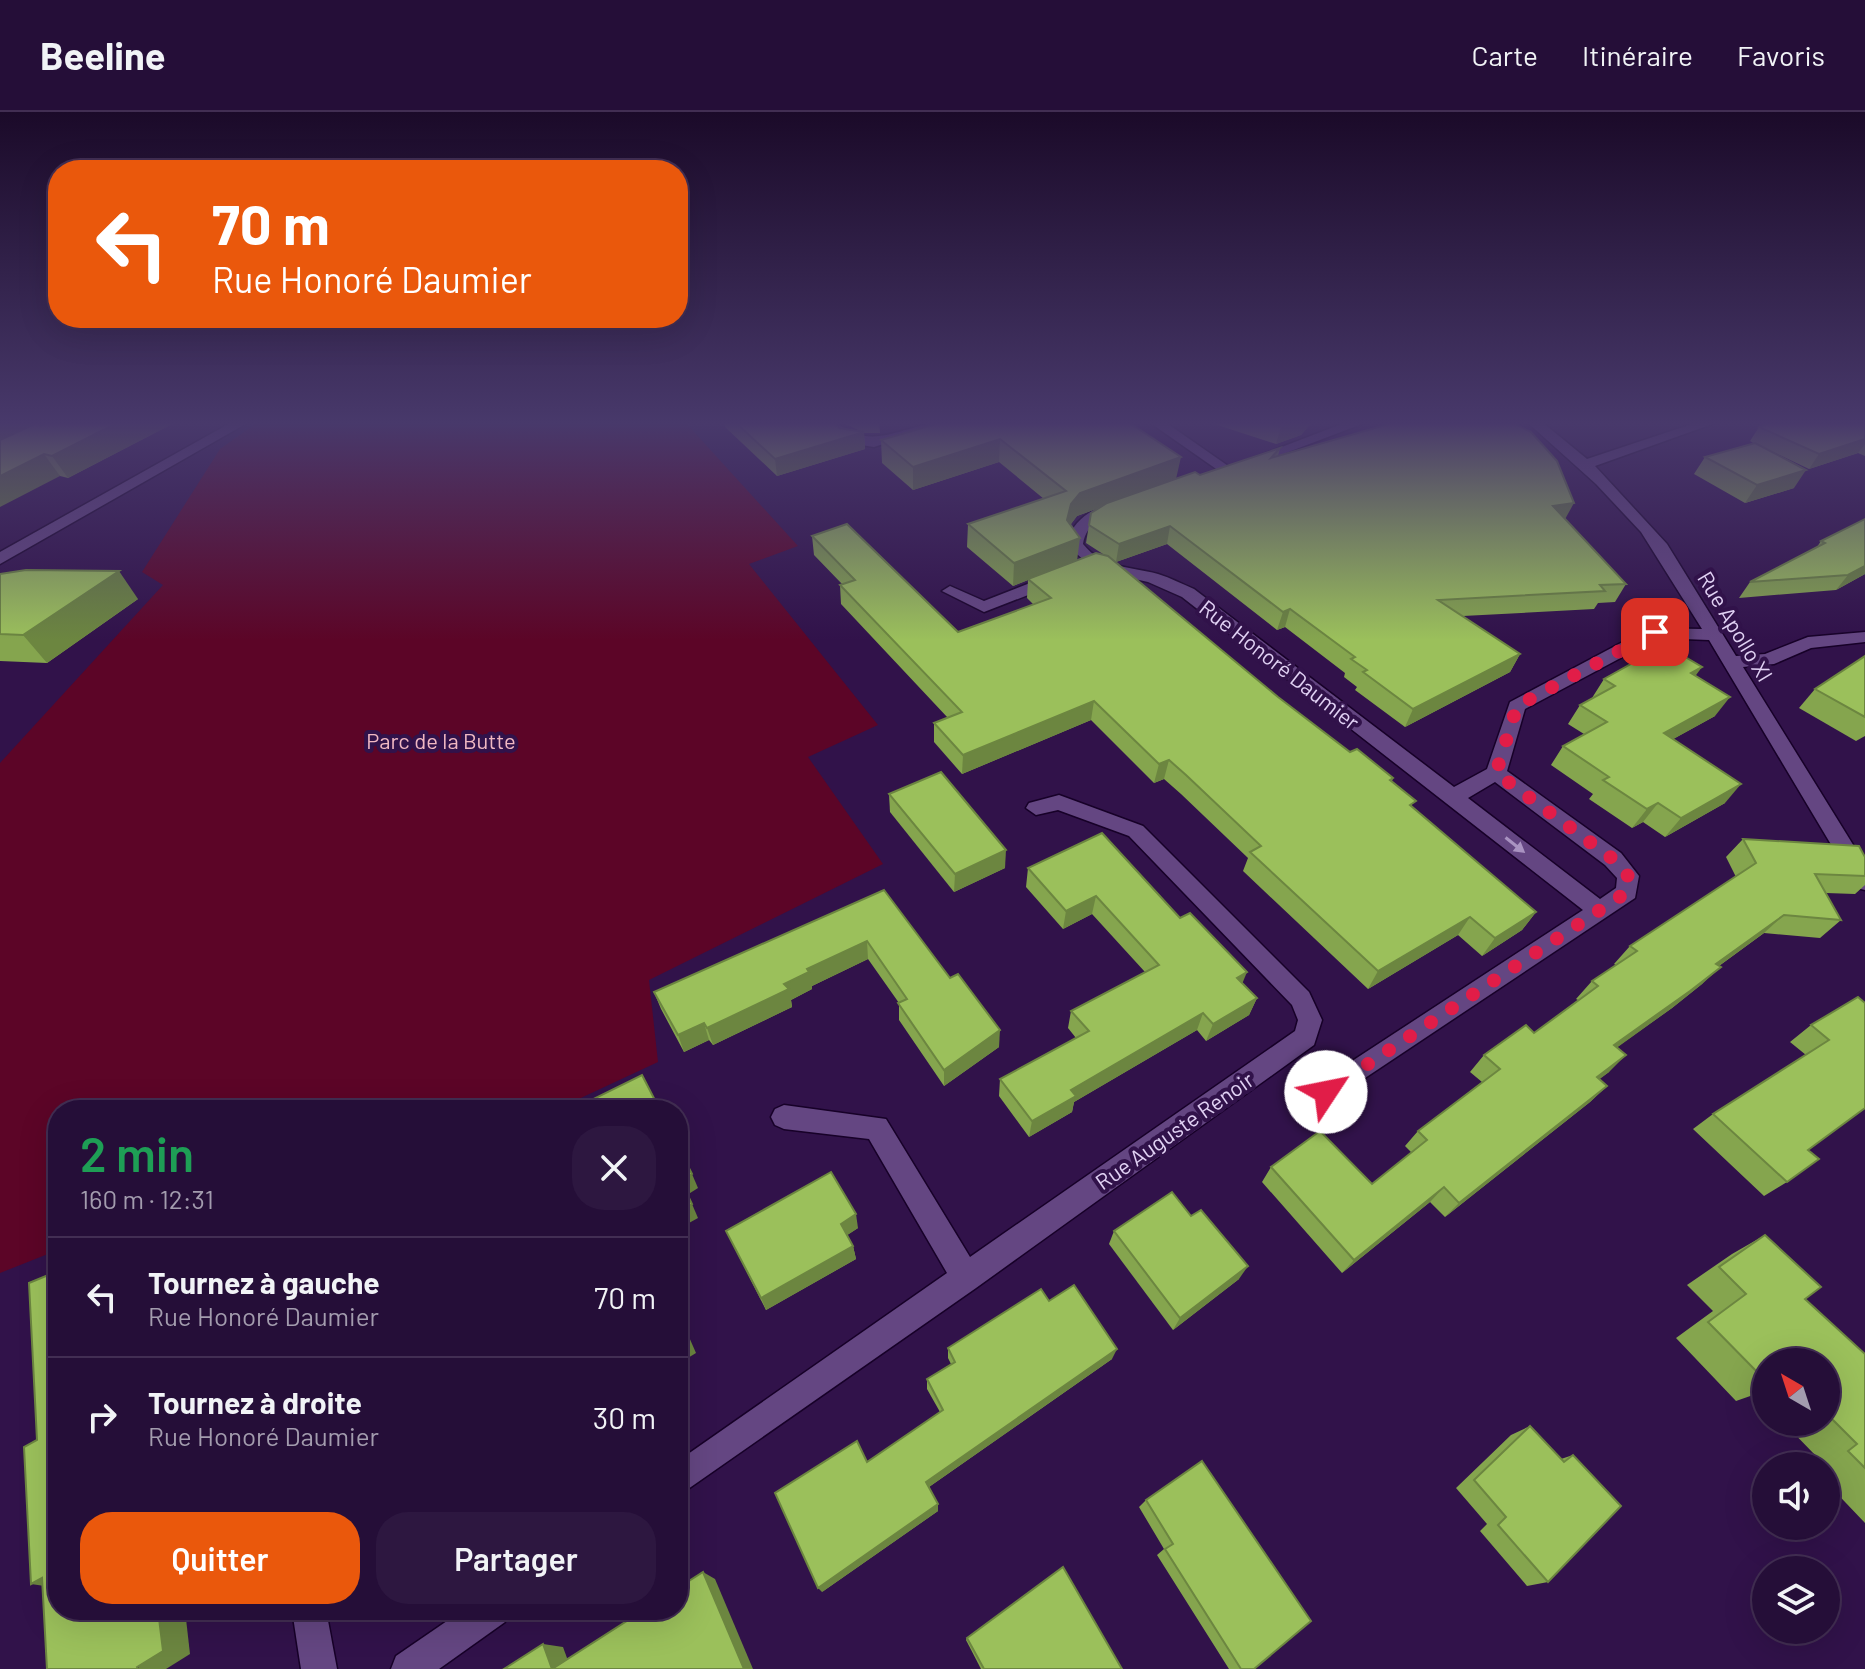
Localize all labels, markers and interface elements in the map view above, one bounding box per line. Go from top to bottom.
text: Beeline [40,32,165,78]
text: Carte [1472,38,1538,72]
text: Itinéraire [1582,38,1693,72]
text: Favoris [1737,38,1825,72]
text: 70 m [212,189,330,256]
icon: left [80,192,184,296]
text: Rue Honoré Daumier [212,257,532,300]
street label: Rue Apollo XI [1693,566,1779,686]
street label: Rue Honoré Daumier [1195,594,1365,734]
pin [1621,598,1689,666]
icon: arrive [1633,610,1677,654]
park label: Parc de la Butte [366,727,516,753]
one-way arrow [1505,836,1525,852]
position arrow [1284,1050,1368,1134]
street label: Rue Auguste Renoir [1090,1066,1258,1194]
text: 2 min [80,1124,194,1182]
button: close [572,1126,656,1210]
text: 160 m · 12:31 [80,1183,214,1214]
text: Tournez à gauche [148,1264,380,1300]
icon: left [80,1275,124,1319]
text: 70 m [594,1279,656,1315]
text: Rue Honoré Daumier [148,1300,379,1331]
north arrow [1752,1348,1840,1436]
map controls [1752,1348,1840,1644]
text: Tournez à droite [148,1384,362,1420]
icon: right [80,1395,124,1439]
text: 30 m [593,1399,656,1435]
text: Rue Honoré Daumier [148,1420,379,1451]
button: sound [1752,1452,1840,1540]
button: Quitter [80,1512,360,1604]
button: Partager [376,1512,656,1604]
button: layers [1752,1556,1840,1644]

